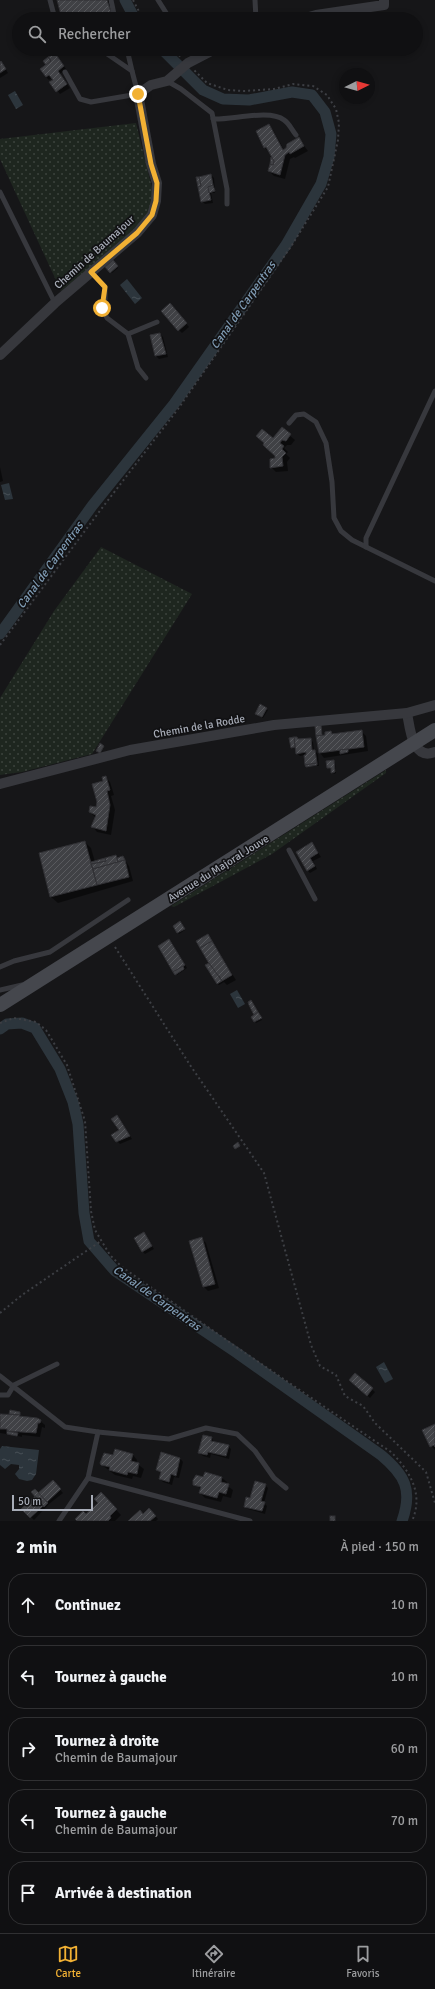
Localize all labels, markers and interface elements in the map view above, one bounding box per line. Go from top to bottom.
search box [12,12,423,56]
icon: search [26,23,48,45]
text: Rechercher [58,25,131,43]
north arrow [339,68,375,104]
route end [129,85,147,103]
street label: Chemin de Baumajour [52,213,137,292]
water label: Canal de Carpentras [208,257,280,352]
route start [93,299,111,317]
water label: Canal de Carpentras [14,518,88,612]
street label: Chemin de la Rodde [152,712,246,741]
street label: Avenue du Majoral Jouve [165,832,271,905]
water label: Canal de Carpentras [110,1263,205,1335]
scale bar [12,1493,93,1512]
text: 50 m [18,1495,41,1508]
text: 2 min [16,1537,57,1558]
text: À pied · 150 m [340,1539,419,1555]
icon: ahead [17,1594,39,1616]
text: Continuez [55,1596,121,1614]
text: 10 m [391,1597,418,1613]
icon: left [17,1666,39,1688]
text: Tournez à gauche [55,1668,167,1686]
text: 10 m [391,1669,418,1685]
text: Tournez à droite [55,1732,159,1750]
icon: right [17,1738,39,1760]
text: 60 m [391,1741,418,1757]
text: Chemin de Baumajour [55,1750,177,1766]
text: Tournez à gauche [55,1804,167,1822]
icon: left [17,1810,39,1832]
text: 70 m [391,1813,418,1829]
text: Chemin de Baumajour [55,1822,177,1838]
icon: arrive [17,1882,39,1904]
text: Arrivée à destination [55,1884,192,1902]
tab: Carte [55,1943,81,1980]
tab: Itinéraire [192,1943,235,1980]
tab: Favoris [346,1943,380,1980]

